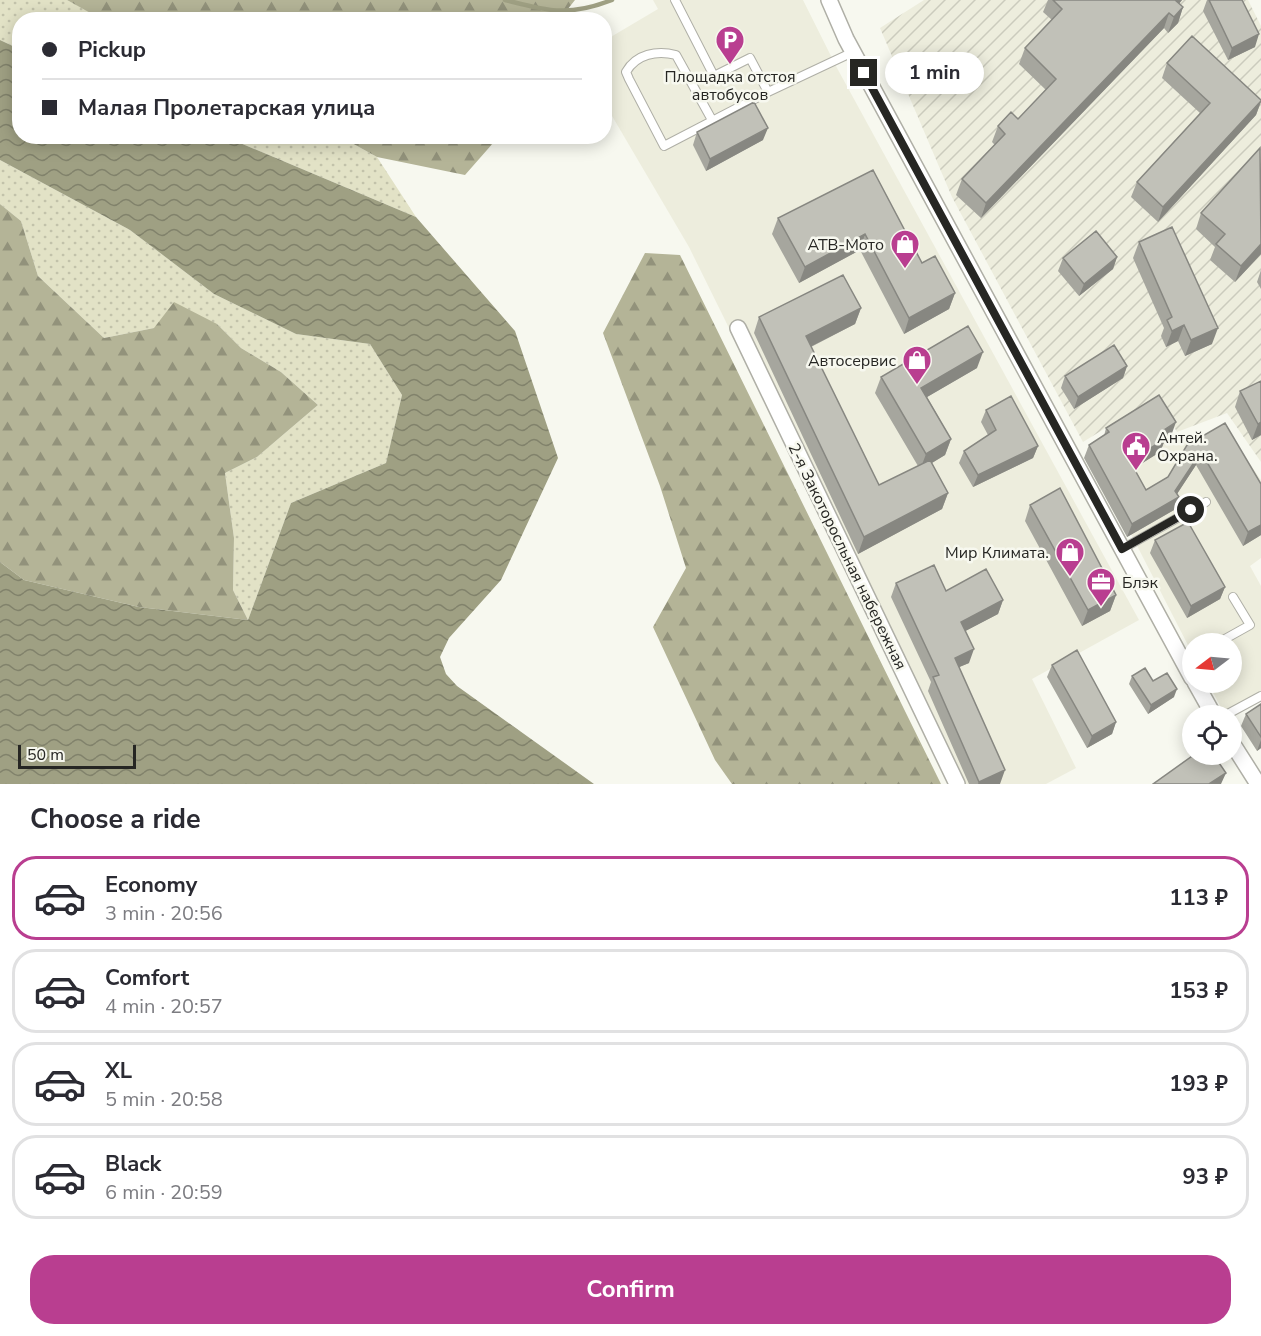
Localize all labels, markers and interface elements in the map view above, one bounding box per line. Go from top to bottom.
parking icon: Площадка отстоя автобусов [714,24,746,66]
text: Pickup [78,35,146,65]
callout: 1 min [885,52,984,94]
route end [850,59,877,86]
text: 1 min [909,59,960,86]
place label: Площадка отстоя автобусов [664,66,796,106]
text: Малая Пролетарская улица [78,93,375,123]
shop icon: АТВ-Мото [889,228,921,270]
place label: АТВ-Мото [808,234,884,256]
shop icon: Автосервис [901,344,933,386]
place label: Автосервис [808,350,896,372]
place label: Антей. Охрана. [1157,427,1218,467]
public building icon: Антей. Охрана. [1120,430,1152,472]
street label: 2-я Закоторосльная набережная [783,440,912,673]
route start [1177,496,1204,523]
shop icon: Мир Климата. [1054,536,1086,578]
place label: Мир Климата. [945,542,1049,564]
office icon: Блэк [1085,566,1117,608]
place label: Блэк [1122,572,1159,594]
north arrow [1182,633,1242,693]
map controls [1182,633,1242,765]
button: locate [1182,705,1242,765]
scale bar [18,742,136,770]
text: 50 m [27,744,64,766]
text: Choose a ride [30,801,201,838]
text: Economy [105,870,197,900]
icon: car [33,871,87,925]
text: 113 ₽ [1169,883,1228,913]
text: 3 min · 20:56 [105,900,223,927]
text: Comfort [105,963,189,993]
icon: car [33,964,87,1018]
text: 153 ₽ [1169,976,1228,1006]
text: 4 min · 20:57 [105,993,223,1020]
text: XL [105,1056,132,1086]
icon: car [33,1057,87,1111]
text: 193 ₽ [1169,1069,1228,1099]
text: 5 min · 20:58 [105,1086,223,1113]
text: Black [105,1149,161,1179]
icon: car [33,1150,87,1204]
text: 93 ₽ [1182,1162,1228,1192]
text: 6 min · 20:59 [105,1179,223,1206]
button: Confirm [30,1255,1231,1324]

